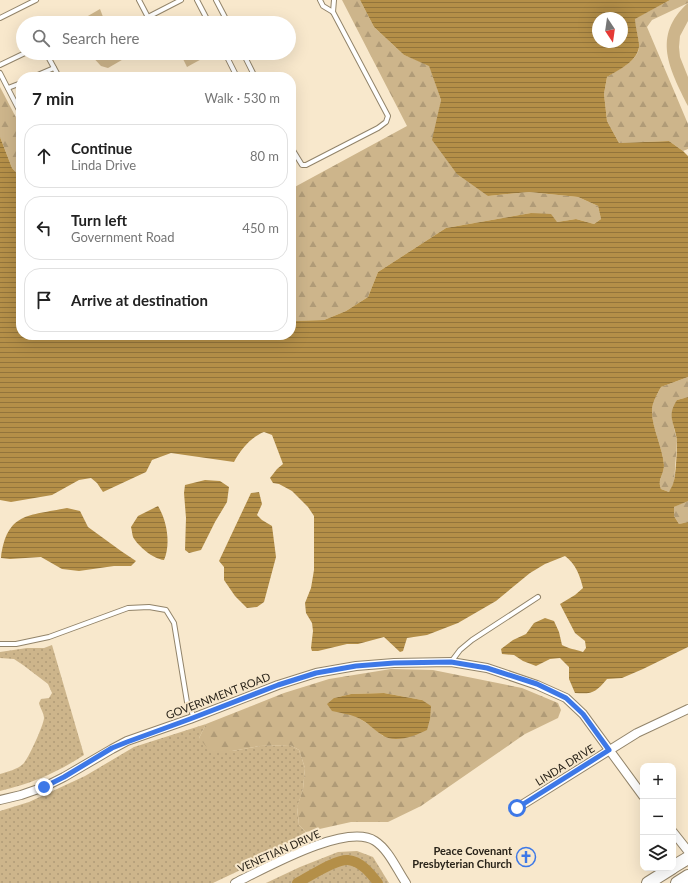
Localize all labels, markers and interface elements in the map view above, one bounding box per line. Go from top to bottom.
north arrow [592,12,628,48]
search box [16,16,296,60]
icon: search [30,27,52,49]
text: Search here [62,29,139,47]
text: 7 min [32,88,74,109]
text: Walk · 530 m [204,90,280,106]
text: Continue [71,139,132,157]
icon: ahead [33,145,55,167]
text: 80 m [250,148,279,164]
text: Linda Drive [71,157,136,173]
text: Turn left [71,211,127,229]
icon: left [33,217,55,239]
text: 450 m [242,220,279,236]
text: Government Road [71,229,175,245]
icon: arrive [33,289,55,311]
text: Arrive at destination [71,291,208,309]
street label: GOVERNMENT ROAD [164,670,272,721]
street label: LINDA DRIVE [533,741,597,788]
map controls [640,763,676,871]
button: + [640,763,676,799]
route end [35,778,53,796]
route start [508,799,526,817]
button: − [640,799,676,835]
street label: VENETIAN DRIVE [236,827,322,875]
button: layers [640,835,676,871]
place label: Peace Covenant Presbyterian Church [412,844,513,870]
church icon: Peace Covenant Presbyterian Church [515,846,537,868]

